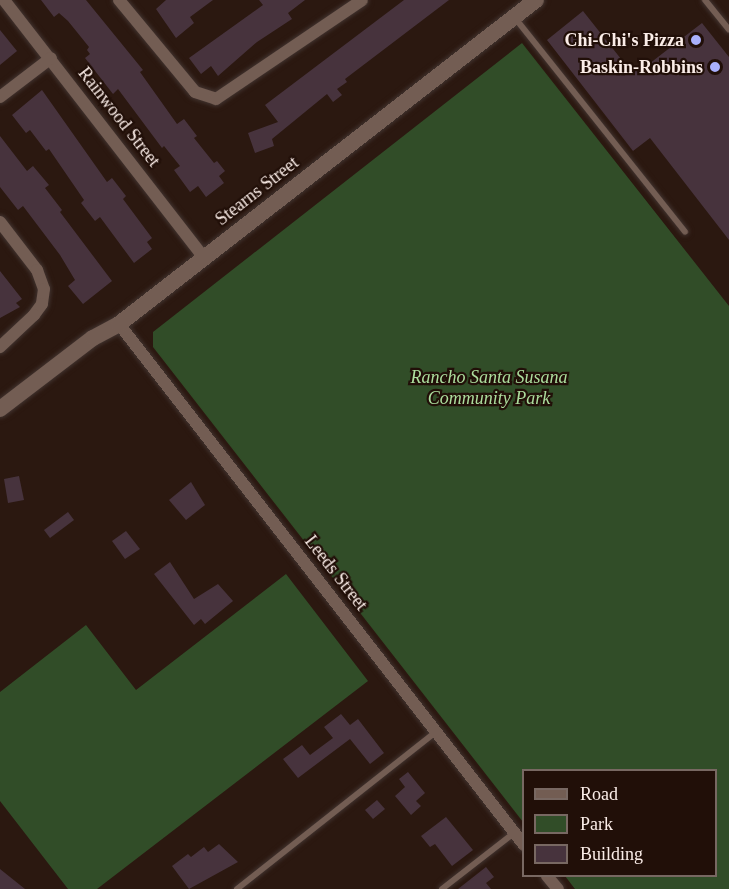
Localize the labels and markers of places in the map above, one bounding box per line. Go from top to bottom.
place label: Chi-Chi's Pizza [565,29,684,51]
marker: Chi-Chi's Pizza [689,33,703,47]
place label: Baskin-Robbins [580,56,703,78]
marker: Baskin-Robbins [708,60,722,74]

